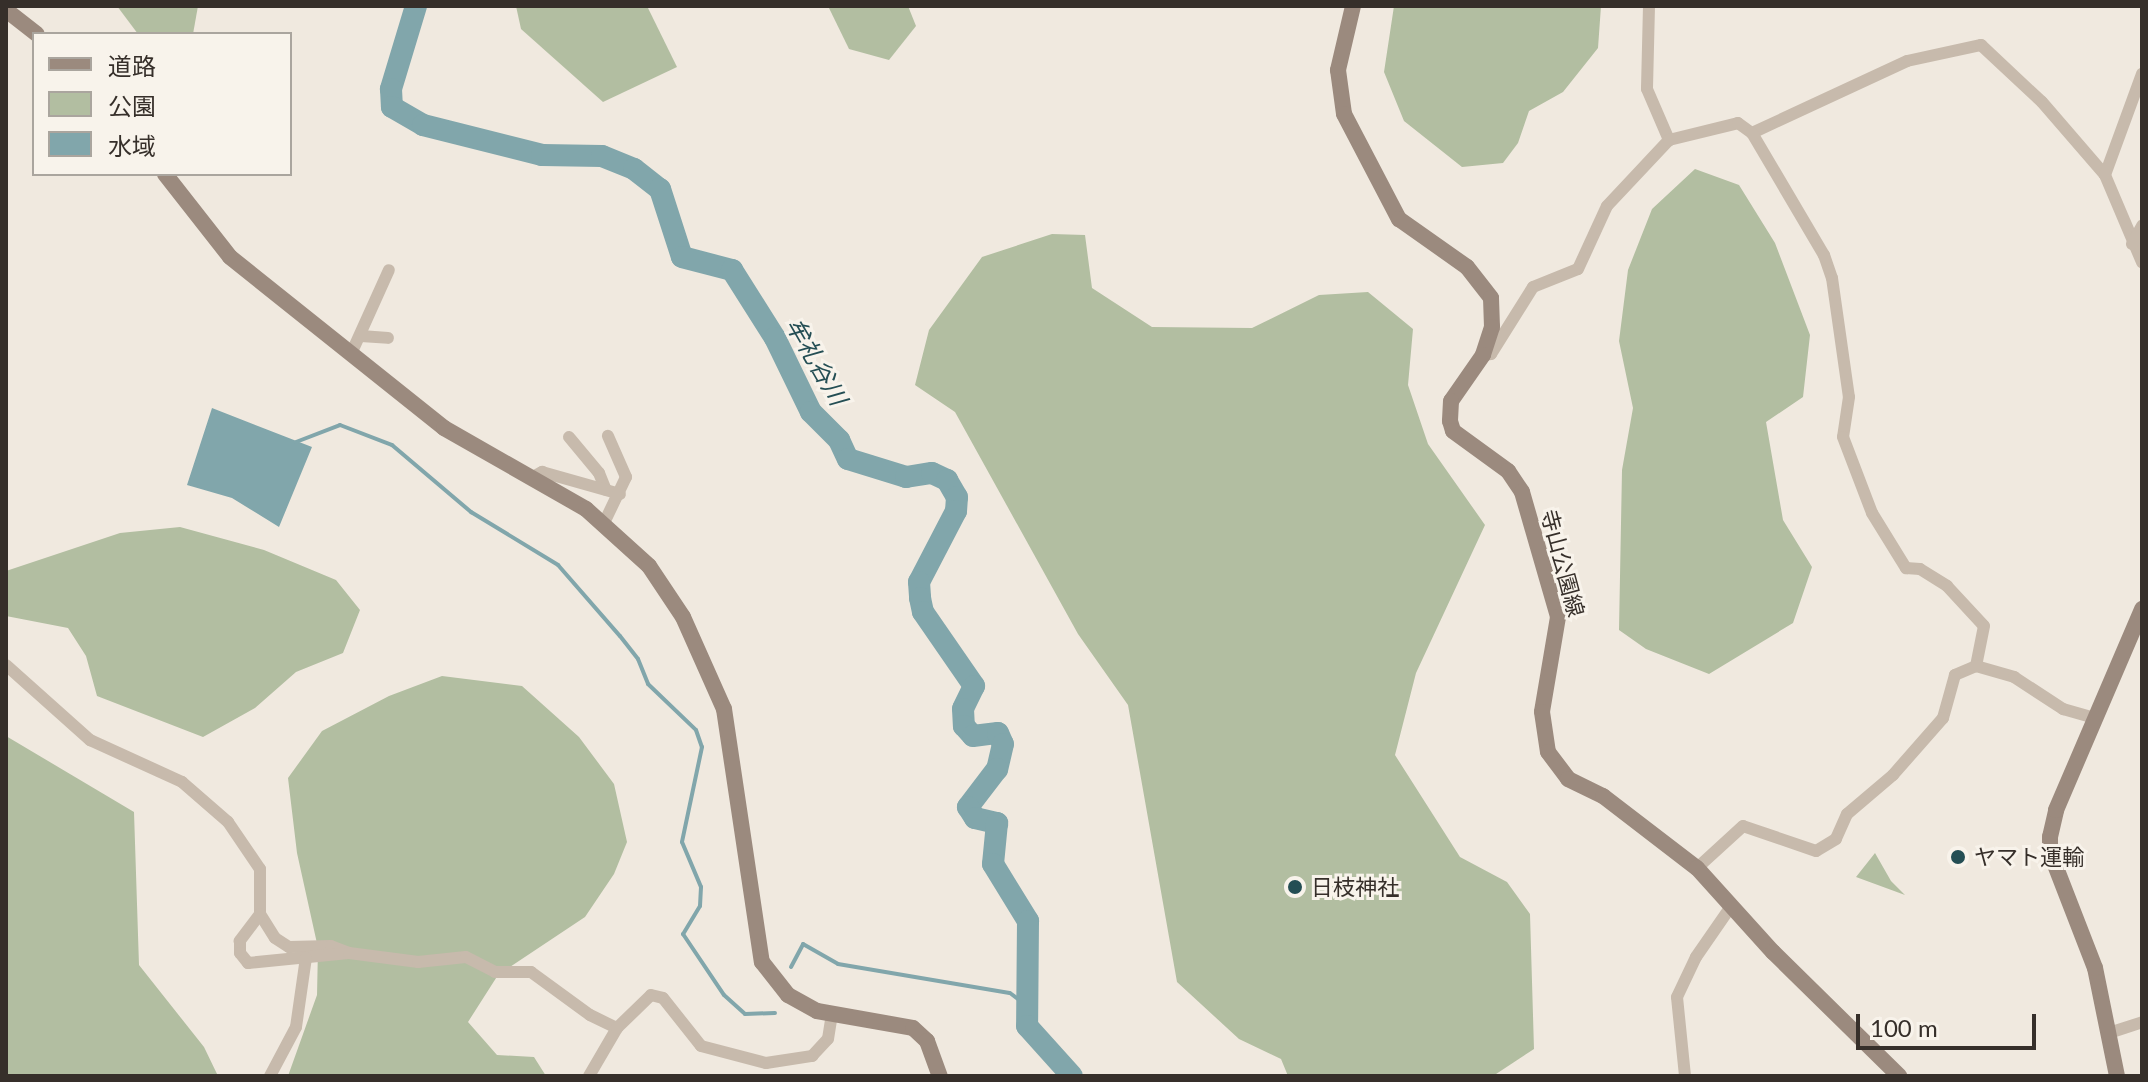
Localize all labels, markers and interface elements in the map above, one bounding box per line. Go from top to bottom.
legend [32,32,292,176]
text: 道路 [108,51,156,80]
text: 公園 [108,91,156,120]
text: 水域 [108,131,156,160]
water label: 牟礼谷川 [781,312,853,410]
street label: 寺山公園線 [1536,506,1590,620]
place label: ヤマト運輸 [1974,844,2084,870]
marker: ヤマト運輸 [1949,848,1967,866]
place label: 日枝神社 [1311,874,1399,900]
marker: 日枝神社 [1286,878,1304,896]
scale bar [1860,998,2040,1048]
text: 100 m [1870,1013,1938,1042]

